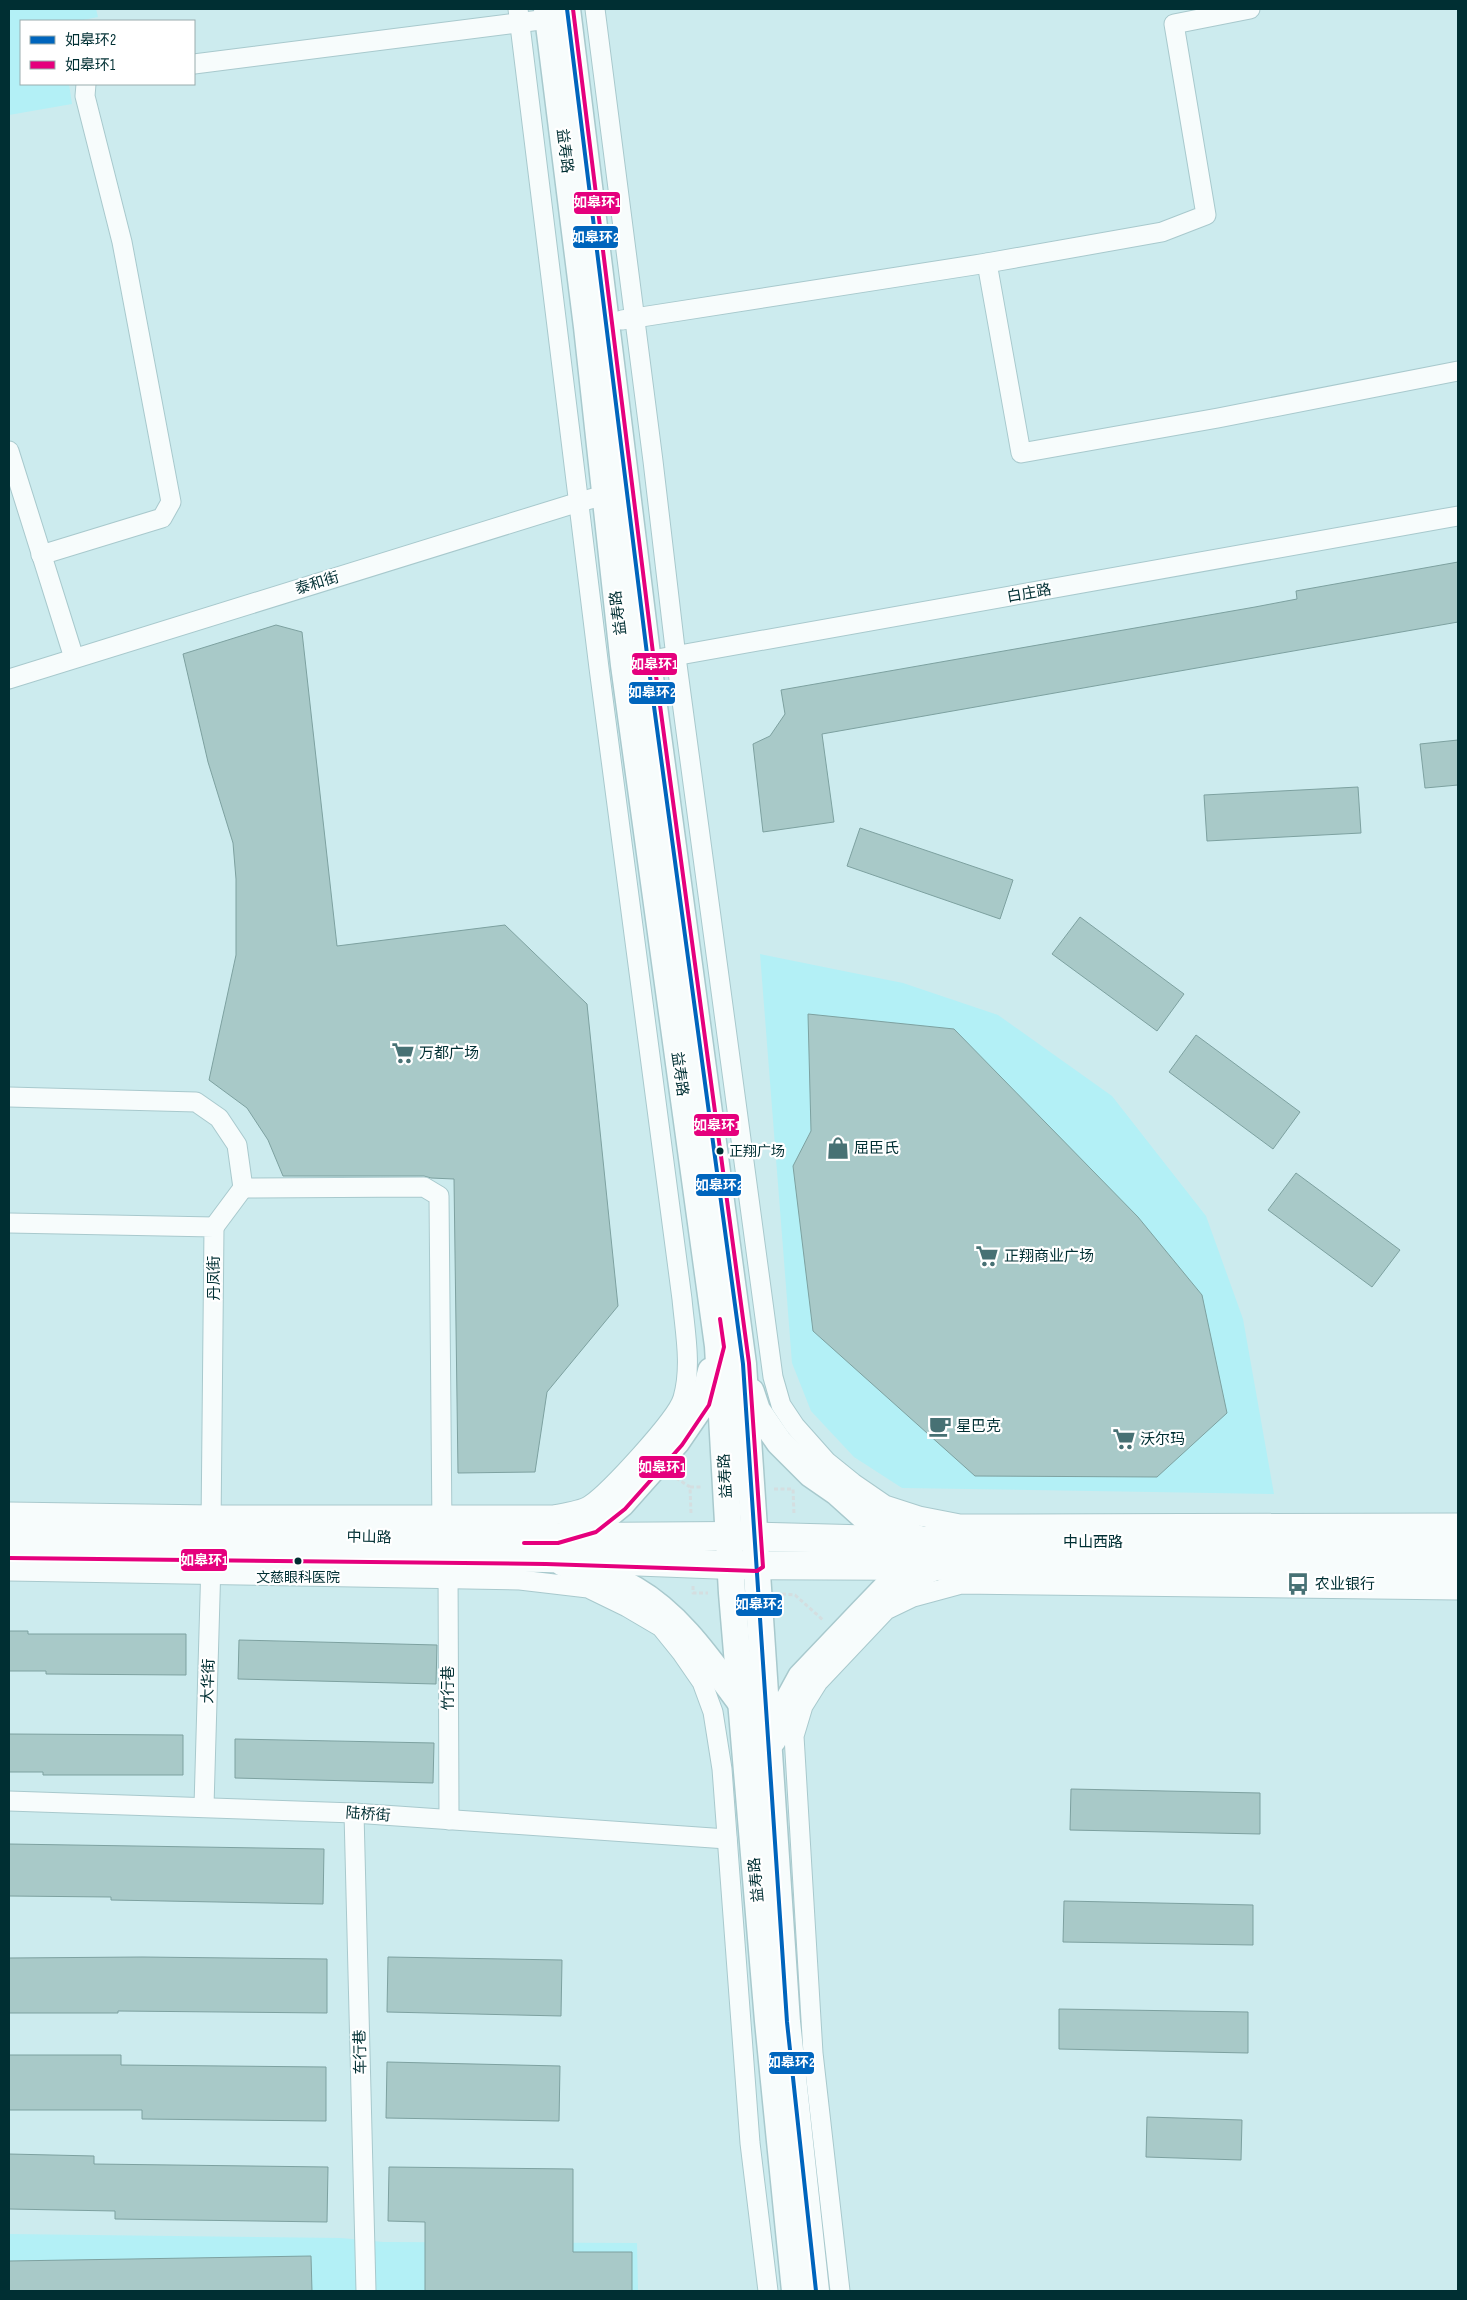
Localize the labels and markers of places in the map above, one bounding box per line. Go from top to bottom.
supermarket icon: 万都广场 [390,1040,416,1066]
place label: 万都广场 [419,1044,479,1063]
shop icon: 屈臣氏 [825,1135,851,1161]
place label: 屈臣氏 [854,1139,899,1158]
place label: 正翔广场 [729,1143,785,1160]
marker: 正翔广场 [715,1146,725,1156]
supermarket icon: 正翔商业广场 [974,1243,1000,1269]
place label: 正翔商业广场 [1004,1247,1094,1266]
cafe icon: 星巴克 [927,1413,953,1439]
place label: 星巴克 [956,1417,1001,1436]
supermarket icon: 沃尔玛 [1111,1426,1137,1452]
place label: 沃尔玛 [1140,1430,1185,1449]
marker: 文慈眼科医院 [293,1556,303,1566]
place label: 文慈眼科医院 [256,1569,340,1586]
bus stop icon: 农业银行 [1285,1571,1311,1597]
place label: 农业银行 [1315,1575,1375,1594]

